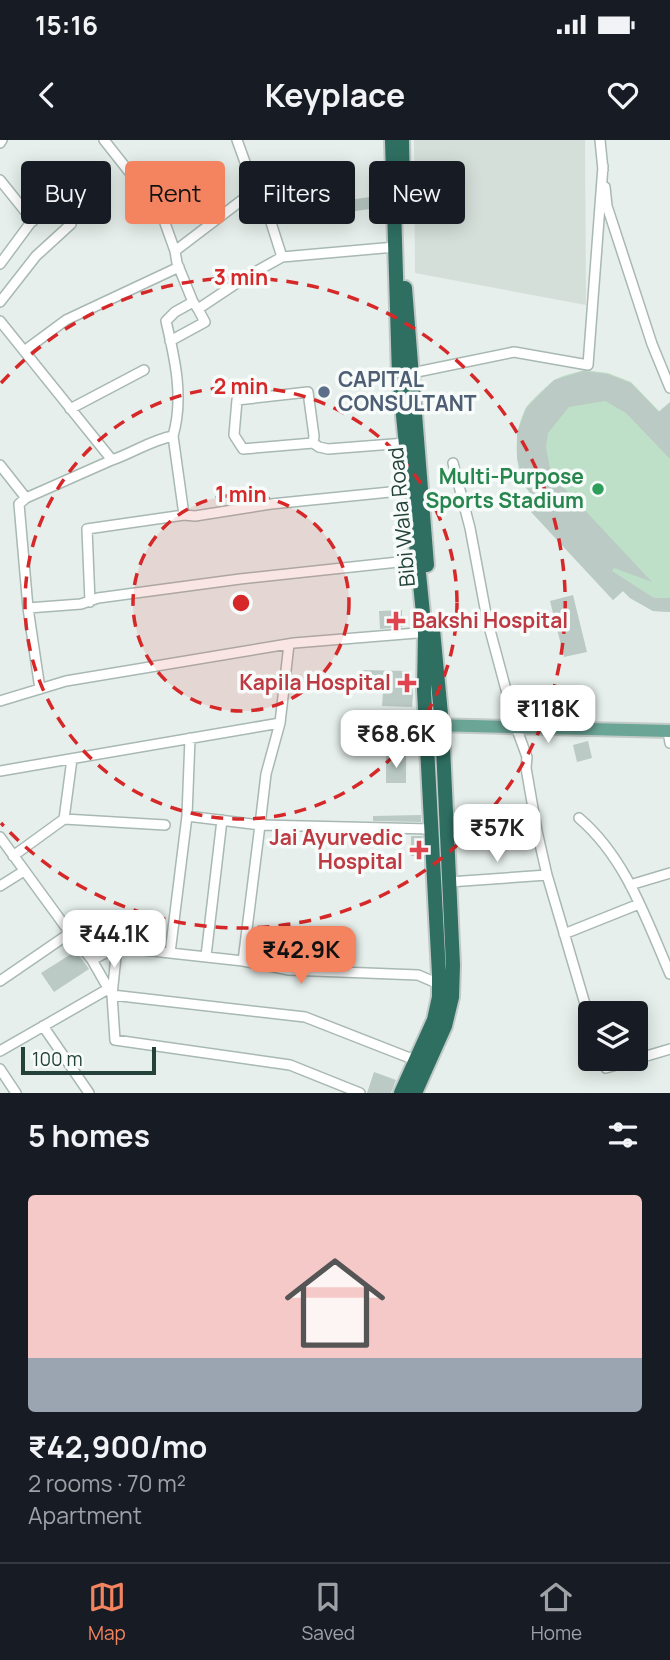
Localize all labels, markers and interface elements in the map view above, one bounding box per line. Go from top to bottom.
text: 15:16 [35,7,98,43]
text: Keyplace [265,73,405,117]
icon: back [28,76,66,114]
icon: heart [604,76,642,114]
chip: Buy [21,161,111,224]
chip: Rent [125,161,225,224]
chip: Filters [239,161,355,224]
chip: New [369,161,465,224]
text: 3 min [214,263,268,291]
place label: CAPITAL CONSULTANT [338,365,477,417]
text: 2 min [214,372,268,400]
marker: CAPITAL CONSULTANT [316,384,332,400]
street label: Bibi Wala Road [381,446,421,588]
place label: Multi-Purpose Sports Stadium [425,462,584,514]
text: 1 min [215,480,267,508]
marker: Multi-Purpose Sports Stadium [590,481,606,497]
centre of rings [229,591,253,615]
place label: Bakshi Hospital [412,606,568,634]
marker: Bakshi Hospital [386,611,406,631]
place label: Kapila Hospital [239,668,391,696]
marker: Kapila Hospital [397,673,417,693]
pin: ₹118K [499,686,597,745]
text: ₹118K [516,692,580,724]
pin: ₹68.6K [339,710,453,770]
text: ₹68.6K [357,717,435,749]
pin: ₹57K [456,804,538,864]
text: ₹57K [470,811,524,843]
place label: Jai Ayurvedic Hospital [269,823,403,875]
marker: Jai Ayurvedic Hospital [409,840,429,860]
pin: ₹44.1K [57,910,171,970]
text: ₹44.1K [79,917,149,949]
pin: ₹42.9K [244,926,358,986]
text: ₹42.9K [262,933,340,965]
map controls [578,1001,648,1071]
button: layers [578,1001,648,1071]
scale bar [21,1044,156,1076]
text: 100 m [32,1046,83,1072]
text: 5 homes [28,1115,150,1156]
icon: filters [604,1116,642,1154]
icon: home [272,1240,398,1366]
text: ₹42,900/mo [28,1426,207,1467]
text: 2 rooms · 70 m² [28,1467,186,1499]
text: Apartment [28,1499,142,1531]
tab: Map [88,1578,126,1646]
tab: Saved [302,1578,355,1646]
tab: Home [531,1578,582,1646]

